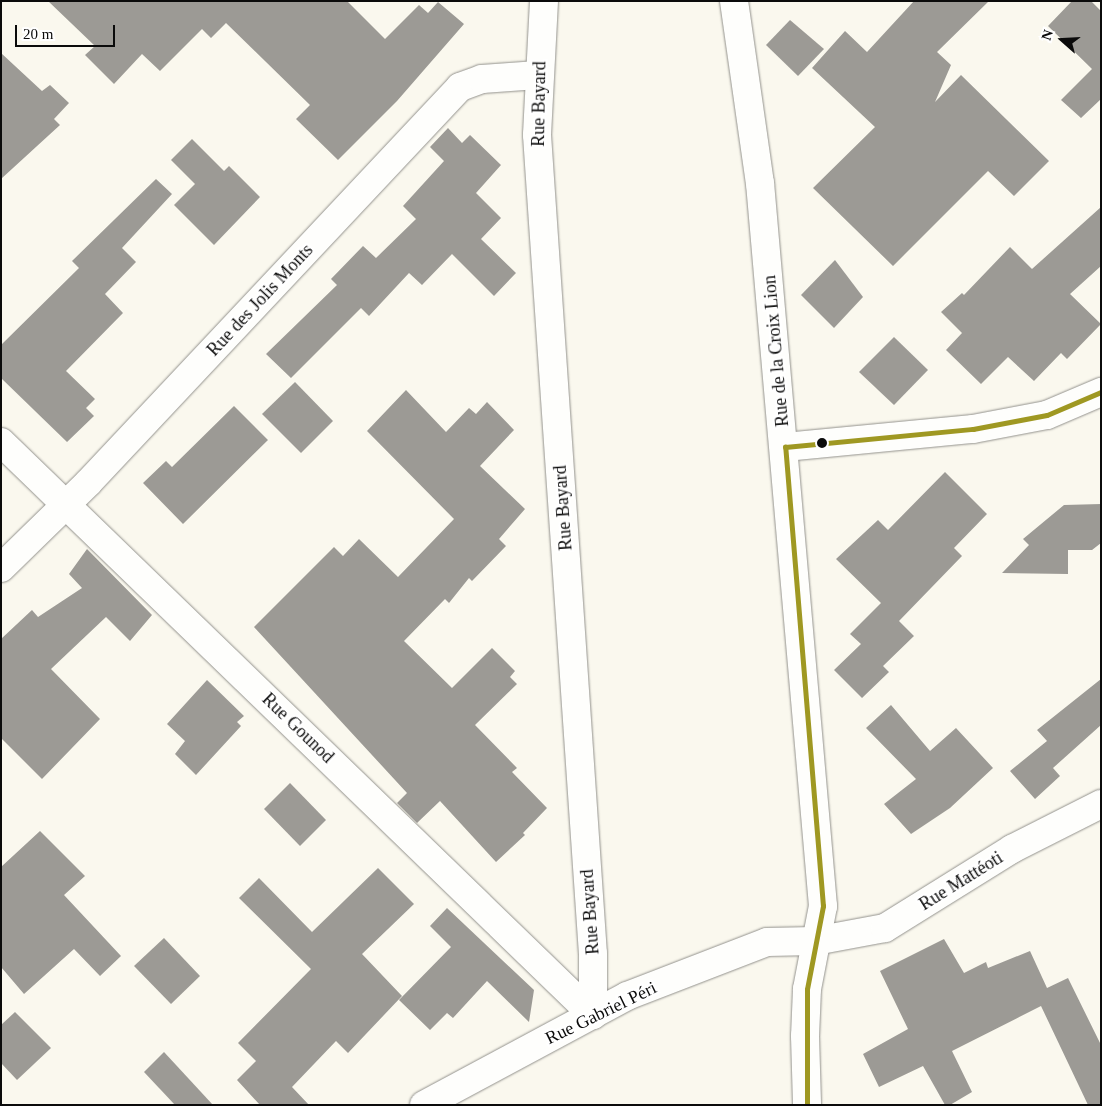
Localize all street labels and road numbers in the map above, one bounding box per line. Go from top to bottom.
street label: Rue Bayard [527,61,551,147]
street label: Rue des Jolis Monts [202,239,318,361]
street label: Rue de la Croix Lion [759,274,793,428]
street label: Rue Bayard [549,465,577,551]
street label: Rue Gounod [258,688,338,768]
street label: Rue Mattéoti [915,847,1007,915]
street label: Rue Bayard [576,869,604,955]
street label: Rue Gabriel Péri [542,977,660,1049]

